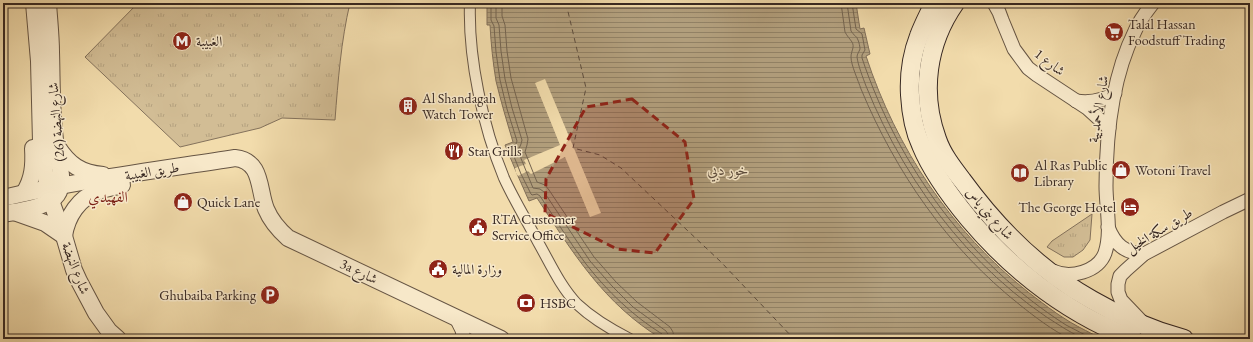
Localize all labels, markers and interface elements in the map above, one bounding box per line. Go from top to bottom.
place label: Talal Hassan Foodstuff Trading [1128,15,1226,49]
supermarket icon: Talal Hassan Foodstuff Trading [1103,21,1125,43]
metro station icon: الغبيبة [171,30,193,52]
place label: الغبيبة [196,32,222,50]
street label: شارع 1 [1029,44,1069,82]
street label: شارع الأحمديية [1083,74,1115,144]
street label: شارع النهضة (26) [44,81,71,162]
place label: Al Shandagah Watch Tower [421,89,496,123]
building icon: Al Shandagah Watch Tower [397,95,419,117]
restaurant icon: Star Grills [443,140,465,162]
place label: Star Grills [468,142,522,160]
place label: Al Ras Public Library [1033,156,1108,190]
street label: طريق الغبيبة [124,158,180,184]
shop icon: Wotoni Travel [1110,159,1132,181]
water label: خور دبي [707,160,749,182]
place label: Wotoni Travel [1135,161,1212,179]
library icon: Al Ras Public Library [1009,162,1031,184]
street label: شارع بني ياس [959,183,1018,246]
district label: الفهيدي [88,187,128,209]
shop icon: Quick Lane [172,191,194,213]
place label: Quick Lane [197,193,261,211]
hotel icon: The George Hotel [1119,196,1141,218]
place label: The George Hotel [1018,198,1117,216]
street label: طريق سكة الخيل [1122,203,1197,259]
place label: RTA Customer Service Office [492,210,576,244]
public building icon: RTA Customer Service Office [467,216,489,238]
street label: شارع النهضة [55,239,94,298]
street label: 3a شارع [336,254,381,290]
public building icon: وزارة المالية [427,258,449,280]
place label: وزارة المالية [452,260,502,278]
parking icon: Ghubaiba Parking [259,284,281,306]
place label: Ghubaiba Parking [159,286,257,304]
bank icon: HSBC [515,292,537,314]
place label: HSBC [540,294,576,312]

